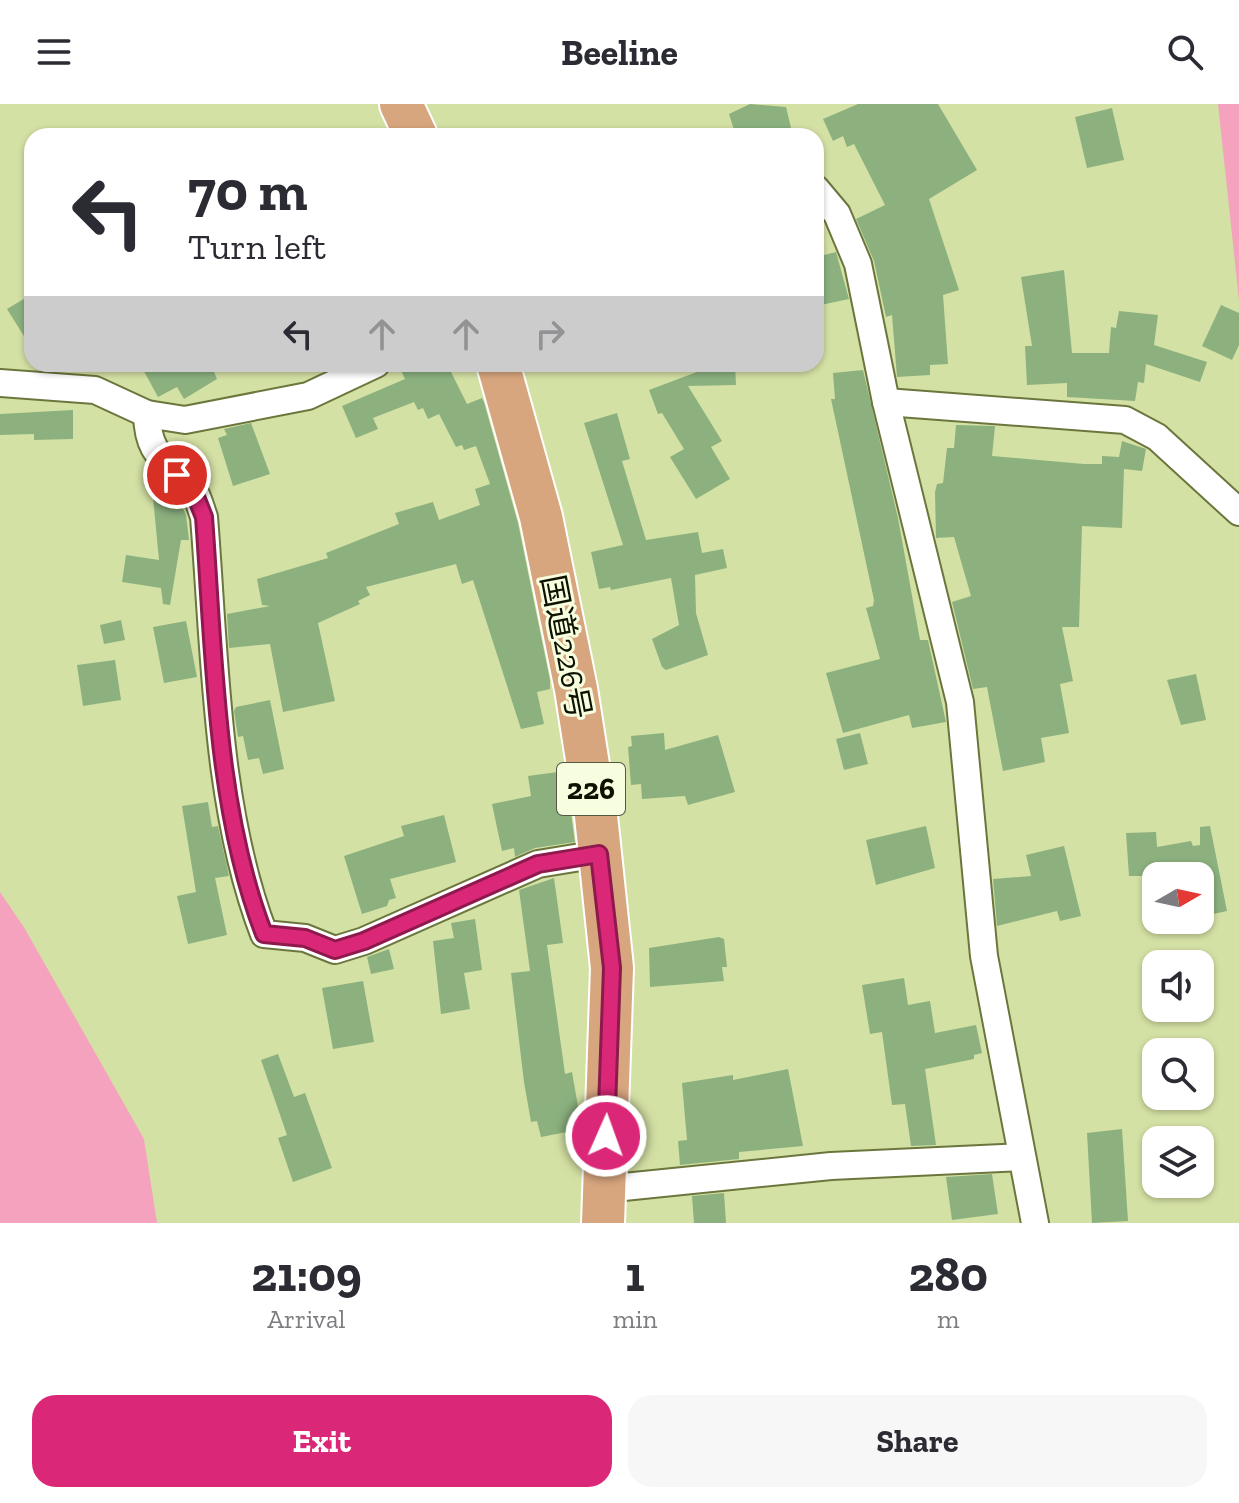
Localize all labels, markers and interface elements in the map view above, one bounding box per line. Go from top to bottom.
icon: menu [32,30,76,74]
icon: search [1163,30,1207,74]
text: Beeline [561,31,678,74]
text: 70 m [188,157,308,224]
icon: left [56,160,160,264]
text: Turn left [188,225,326,268]
icon: left [276,312,320,356]
icon: ahead [360,312,404,356]
icon: ahead [444,312,488,356]
icon: right [528,312,572,356]
pin [143,441,211,509]
icon: arrive [155,453,199,497]
street label: 国道226号 [533,572,599,722]
road number: 226 [557,763,625,815]
north arrow [1142,862,1214,934]
map controls [1142,862,1214,1198]
button: sound [1142,950,1214,1022]
button: search [1142,1038,1214,1110]
position arrow [564,1094,648,1178]
button: layers [1142,1126,1214,1198]
text: 21:09 [251,1246,362,1303]
text: 1 [625,1246,645,1303]
text: 280 [909,1246,988,1303]
text: Arrival [267,1303,346,1335]
text: min [613,1303,657,1335]
text: m [937,1303,959,1335]
button: Exit [32,1395,612,1487]
button: Share [628,1395,1207,1487]

